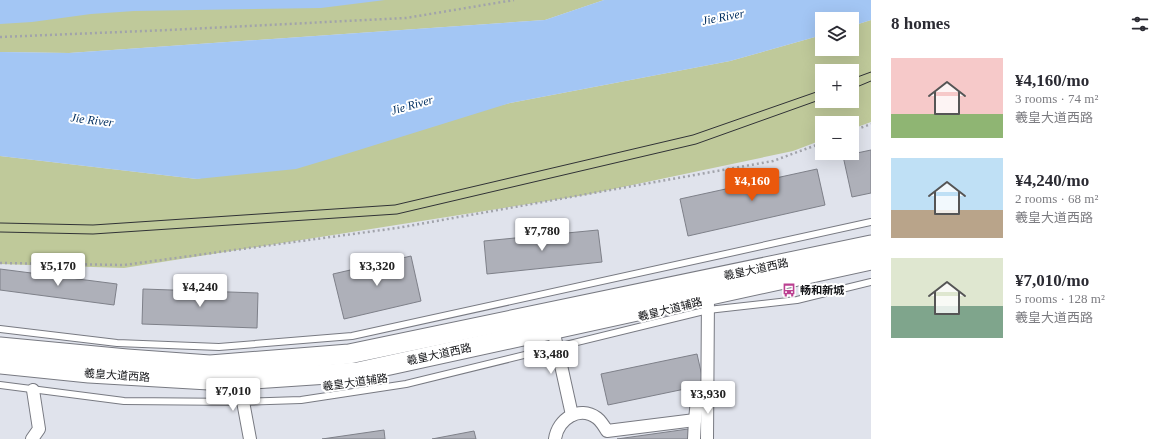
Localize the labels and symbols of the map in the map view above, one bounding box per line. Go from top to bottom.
water label: Jie River [701,6,746,28]
water label: Jie River [389,92,435,118]
water label: Jie River [70,110,115,130]
pin: ¥4,160 [719,168,785,202]
pin: ¥7,780 [509,218,575,252]
pin: ¥5,170 [25,253,91,287]
pin: ¥3,320 [344,253,410,287]
street label: 羲皇大道西路 [722,256,790,282]
pin: ¥4,240 [167,274,233,308]
bus stop icon: 畅和新城 [781,282,797,298]
place label: 畅和新城 [800,284,845,296]
street label: 羲皇大道辅路 [637,295,703,323]
street label: 羲皇大道西路 [405,341,473,367]
pin: ¥3,480 [518,341,584,375]
street label: 羲皇大道西路 [84,367,150,383]
street label: 羲皇大道辅路 [321,371,389,393]
pin: ¥7,010 [200,378,266,412]
pin: ¥3,930 [675,381,741,415]

